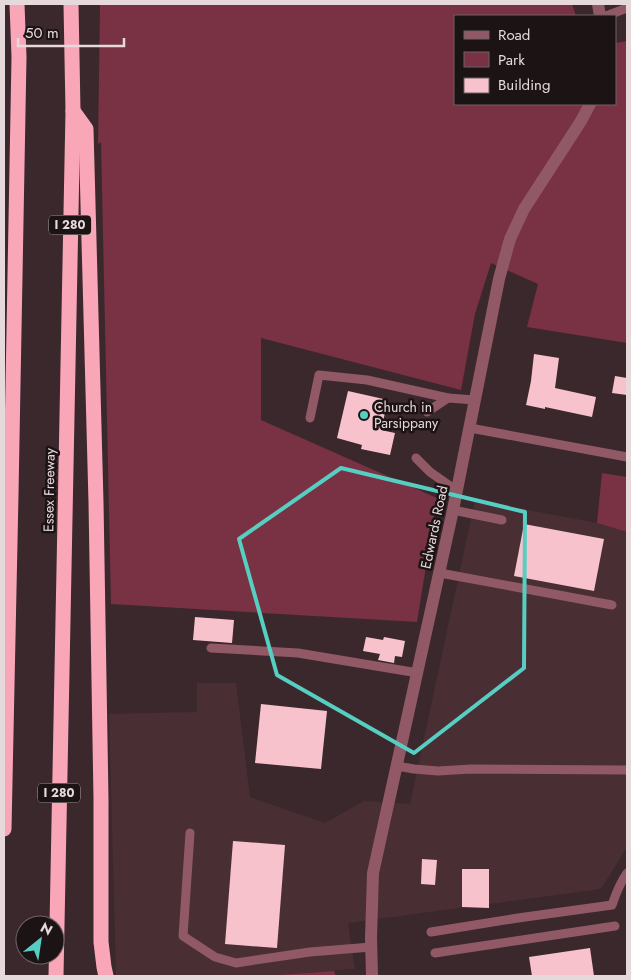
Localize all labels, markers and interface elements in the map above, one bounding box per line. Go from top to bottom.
scale bar [18,15,124,47]
legend [454,15,616,105]
text: 50 m [25,22,59,44]
text: Road [498,24,530,46]
text: Park [498,49,525,71]
text: Building [498,74,550,96]
road number: I 280 [49,216,91,234]
place label: Church in Parsippany [374,397,439,433]
marker: Church in Parsippany [358,409,370,421]
street label: Essex Freeway [38,447,60,532]
street label: Edwards Road [415,483,453,571]
road number: I 280 [38,784,80,802]
north arrow [15,915,65,965]
text: N [37,917,56,940]

